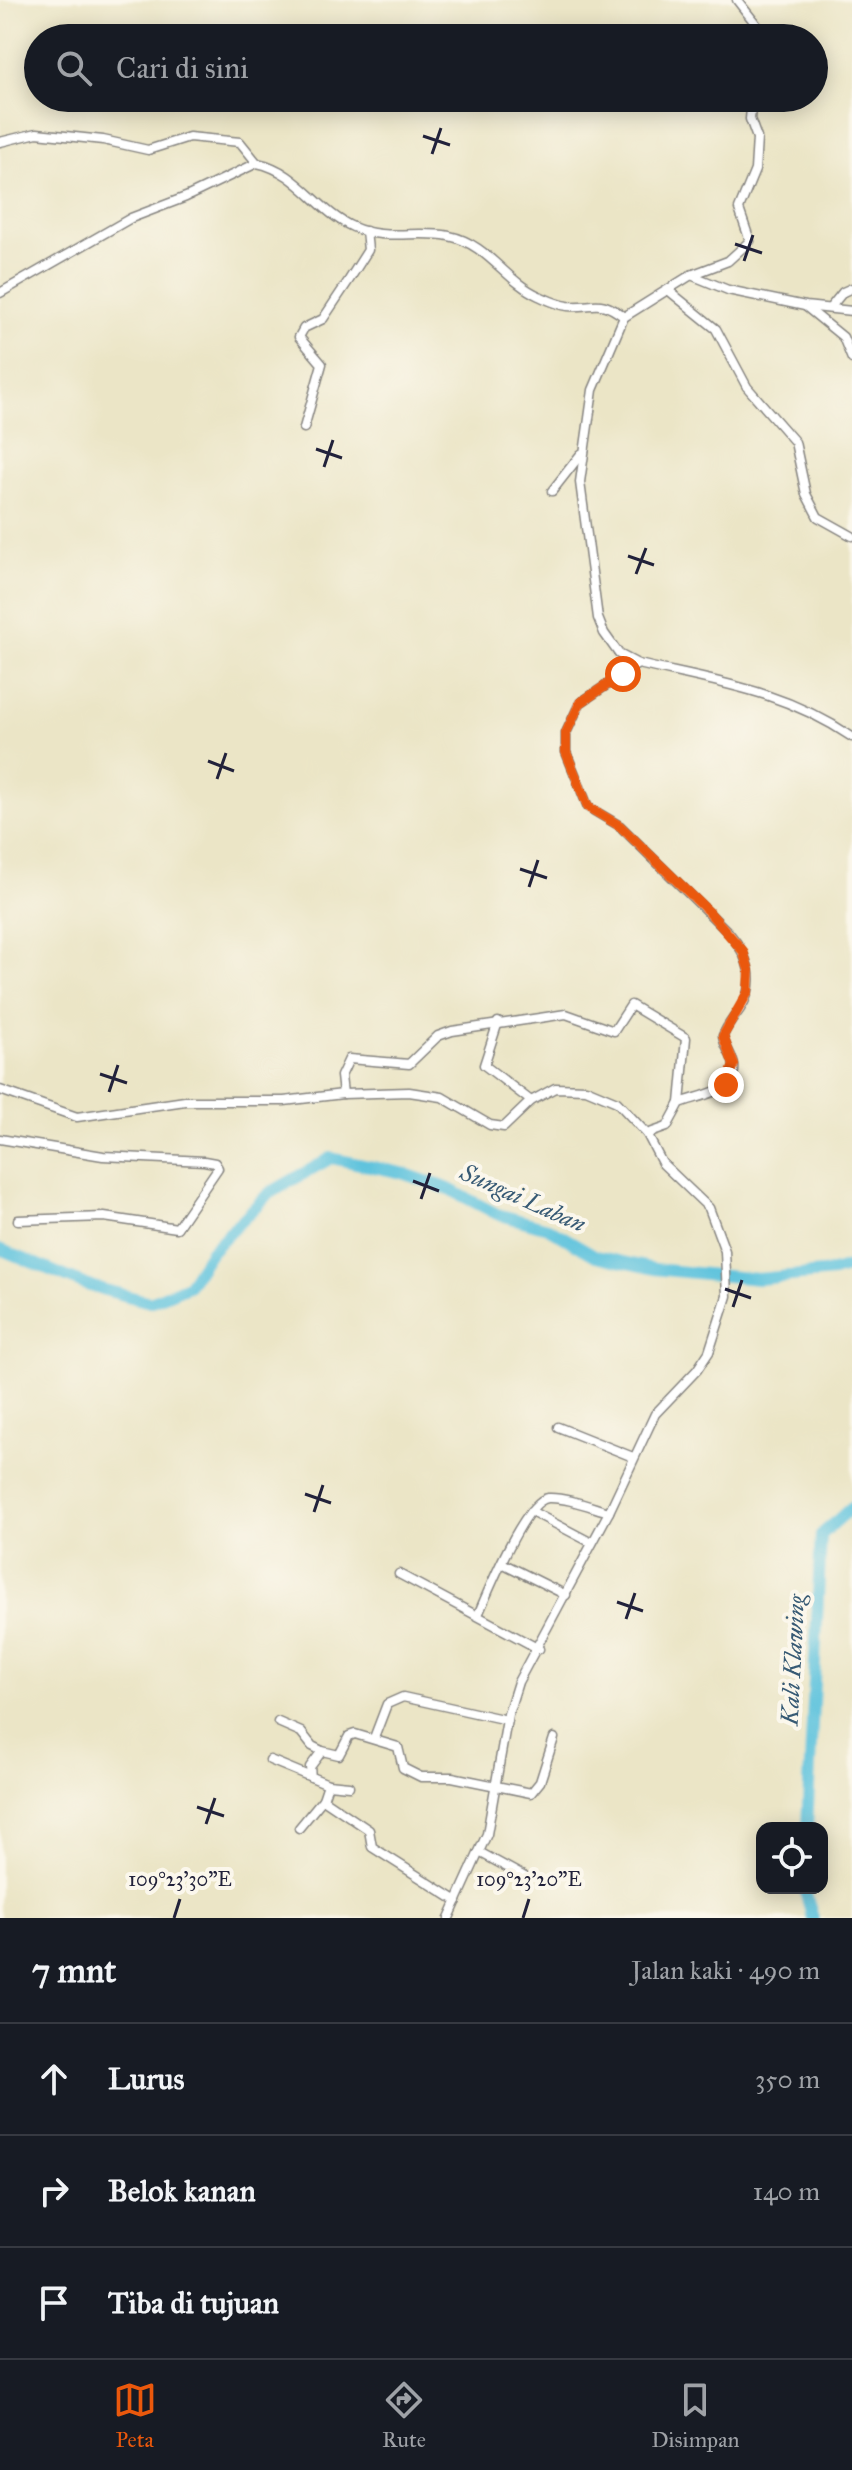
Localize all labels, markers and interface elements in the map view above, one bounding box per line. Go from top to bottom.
search box [24,24,828,112]
icon: search [52,46,96,90]
text: Cari di sini [116,50,249,86]
route start [605,656,641,692]
route end [708,1067,744,1103]
water label: Sungai Laban [455,1157,591,1239]
water label: Kali Klawing [775,1592,811,1727]
map controls [756,1822,828,1894]
button: locate [756,1822,828,1894]
text: 109°23'30"E [128,1867,232,1891]
text: 109°23'20"E [476,1867,582,1891]
text: 7 mnt [32,1950,116,1991]
text: Jalan kaki · 490 m [631,1954,820,1986]
icon: ahead [32,2057,76,2101]
text: Lurus [108,2061,184,2097]
text: 350 m [755,2063,820,2095]
icon: right [32,2169,76,2213]
text: Belok kanan [108,2173,256,2209]
text: 140 m [753,2175,820,2207]
icon: arrive [32,2281,76,2325]
text: Tiba di tujuan [108,2285,279,2321]
tab: Peta [113,2378,157,2453]
tab: Rute [382,2378,426,2453]
tab: Disimpan [651,2378,739,2453]

